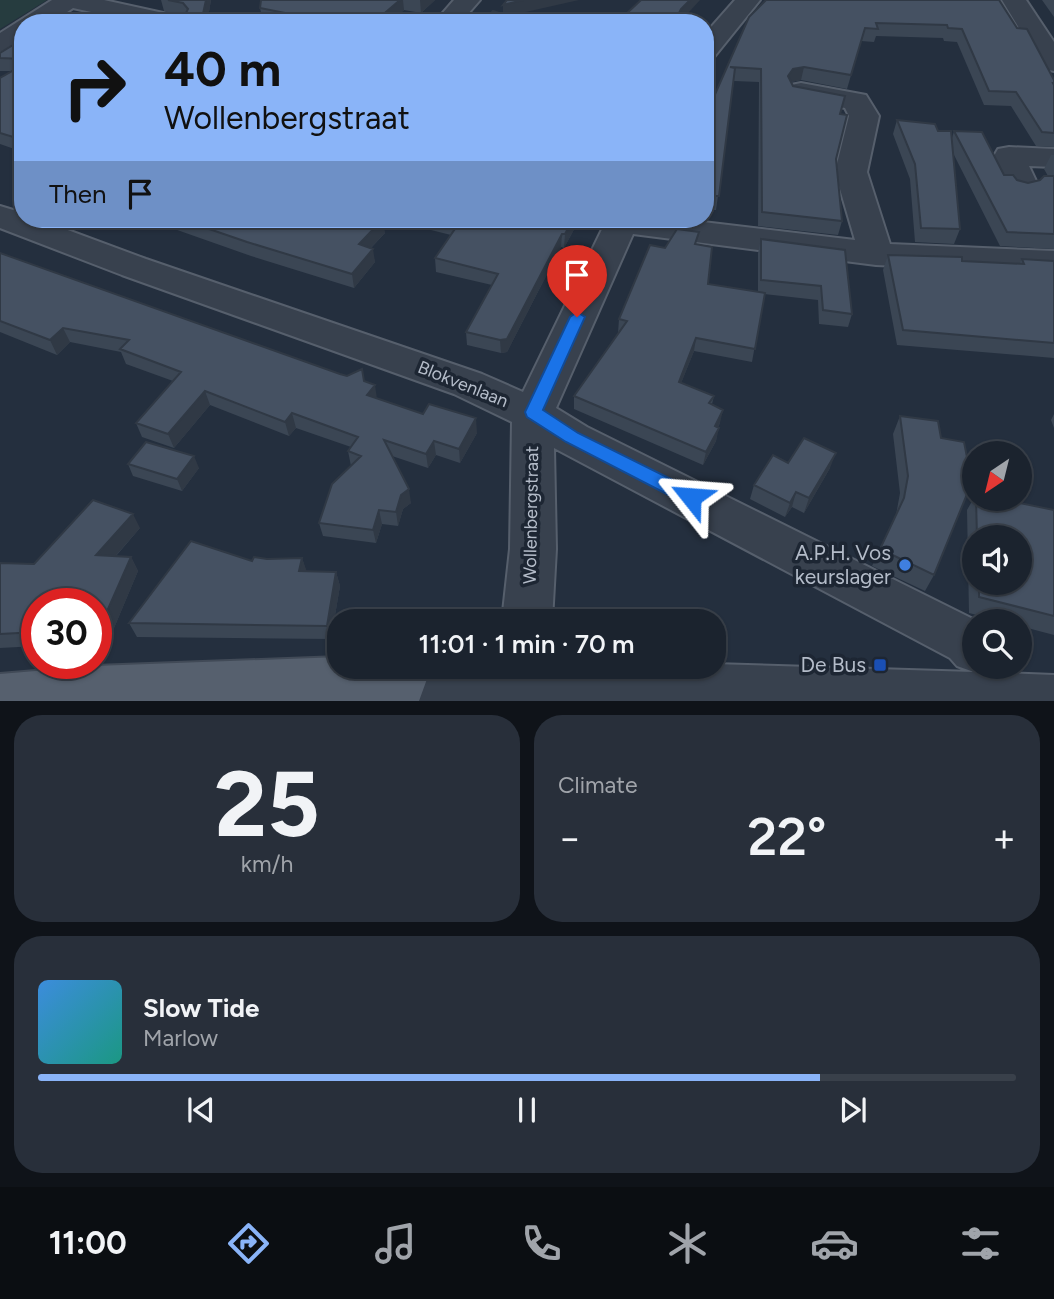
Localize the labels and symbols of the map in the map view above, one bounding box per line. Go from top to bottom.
pin [547,245,607,317]
street label: Blokvenlaan [415,356,511,412]
north arrow [962,441,1032,511]
street label: Wollenbergstraat [519,446,543,584]
position arrow [654,460,728,534]
place label: A.P.H. Vos keurslager [795,540,891,589]
marker: A.P.H. Vos keurslager [897,557,913,573]
speed limit sign: 30 [21,588,112,679]
place label: De Bus [801,652,866,677]
marker: De Bus [872,657,888,673]

